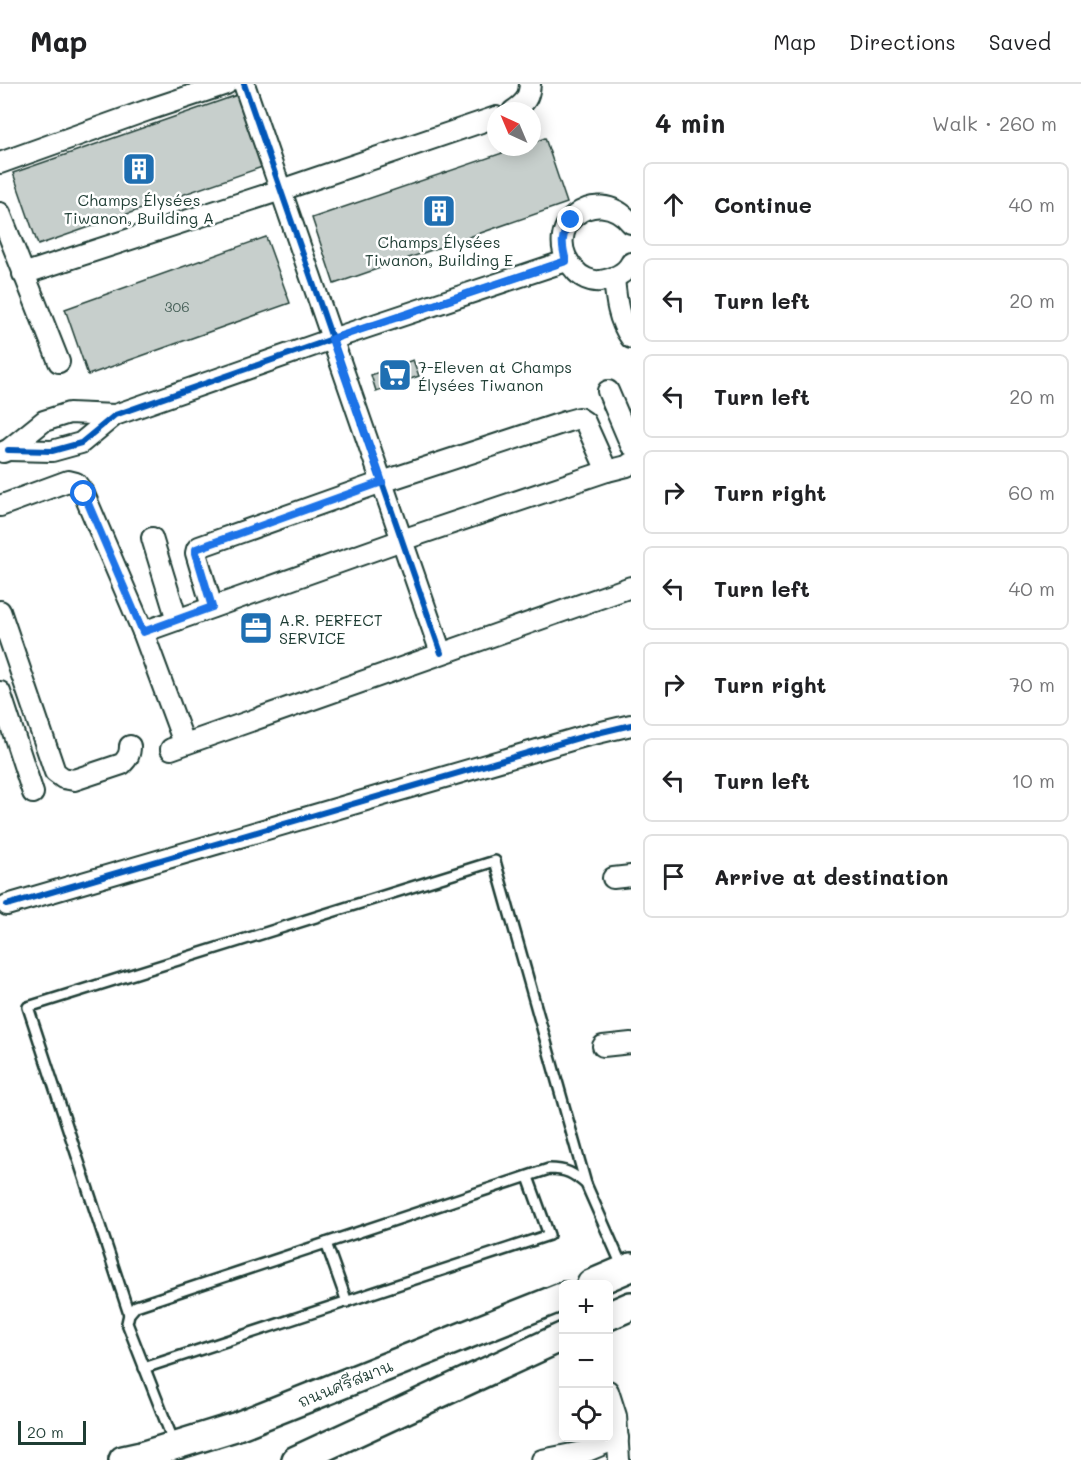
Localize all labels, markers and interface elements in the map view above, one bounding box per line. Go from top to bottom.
text: Map [30,23,87,59]
text: Map [773,28,816,55]
text: Directions [849,28,956,55]
text: Saved [989,28,1051,55]
north arrow [487,102,541,156]
text: 4 min [655,106,725,140]
text: Walk · 260 m [932,110,1057,136]
building icon: Champs Élysées Tiwanon, Building A [121,151,157,187]
icon: ahead [657,188,690,221]
place label: Champs Élysées Tiwanon, Building A [64,189,214,228]
text: Continue [714,190,812,219]
text: 40 m [1009,191,1055,217]
building icon: Champs Élysées Tiwanon, Building E [421,193,457,229]
route end [557,206,583,232]
place label: Champs Élysées Tiwanon, Building E [365,231,513,270]
icon: left [657,284,690,317]
text: Turn left [714,286,810,315]
text: 20 m [1009,287,1055,313]
house number: 306 [164,297,190,316]
place label: 7-Eleven at Champs Élysées Tiwanon [418,356,572,395]
supermarket icon: 7-Eleven at Champs Élysées Tiwanon [377,357,413,393]
icon: left [657,380,690,413]
text: Turn left [714,382,810,411]
text: 20 m [1009,383,1055,409]
icon: right [657,476,690,509]
text: Turn right [714,478,826,507]
text: 60 m [1008,479,1055,505]
route start [70,480,96,506]
icon: left [657,572,690,605]
text: Turn left [714,574,810,603]
text: 40 m [1009,575,1055,601]
place label: A.R. PERFECT SERVICE [279,609,383,648]
office icon: A.R. PERFECT SERVICE [238,610,274,646]
icon: right [657,668,690,701]
text: Turn right [714,670,826,699]
text: 70 m [1009,671,1055,697]
icon: left [657,764,690,797]
text: Turn left [714,766,810,795]
text: 10 m [1011,767,1055,793]
icon: arrive [657,860,690,893]
text: Arrive at destination [714,862,949,891]
map controls [559,1280,613,1442]
button: + [559,1280,613,1334]
button: − [559,1334,613,1388]
street label: ถนนศรีสมาน [294,1354,396,1412]
button: locate [559,1388,613,1442]
scale bar [18,1418,86,1446]
text: 20 m [27,1421,64,1442]

